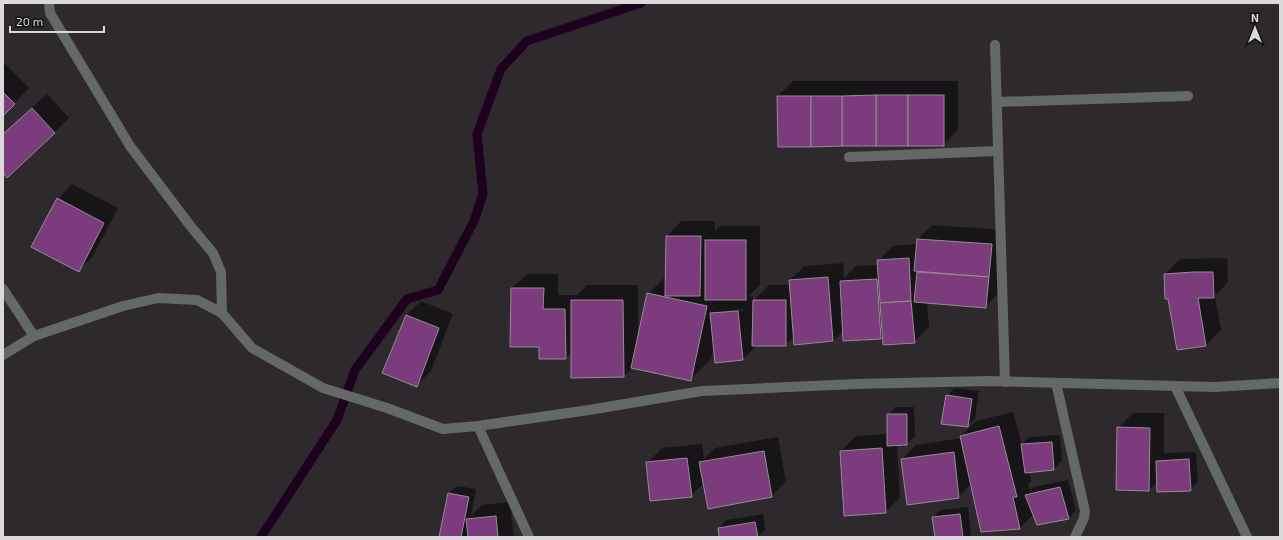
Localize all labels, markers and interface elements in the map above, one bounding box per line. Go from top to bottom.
scale bar [10,8,104,34]
north arrow [1235,8,1275,48]
text: N [1251,11,1259,24]
text: 20 m [16,14,43,28]

